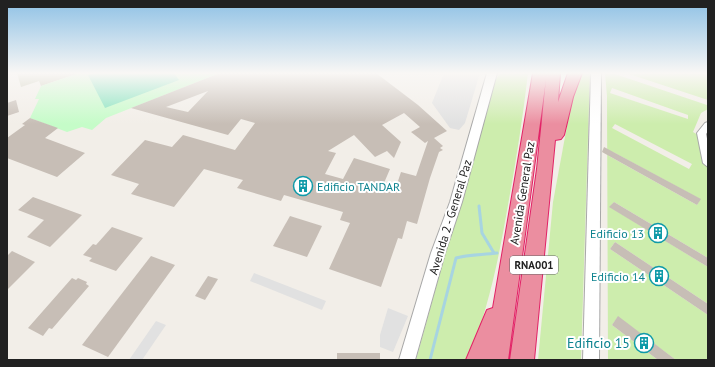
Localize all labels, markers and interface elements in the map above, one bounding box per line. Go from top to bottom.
street label: Avenida General Paz [506,140,538,246]
street label: Avenida 2 - General Paz [425,158,475,276]
building icon: Edificio TANDAR [292,175,314,197]
place label: Edificio TANDAR [317,179,400,194]
building icon: Edificio 13 [647,222,669,244]
place label: Edificio 13 [590,226,644,241]
road number: RNA001 [510,256,558,274]
building icon: Edificio 14 [648,265,670,287]
place label: Edificio 14 [591,269,645,284]
building icon: Edificio 15 [633,332,655,354]
place label: Edificio 15 [567,334,630,352]

